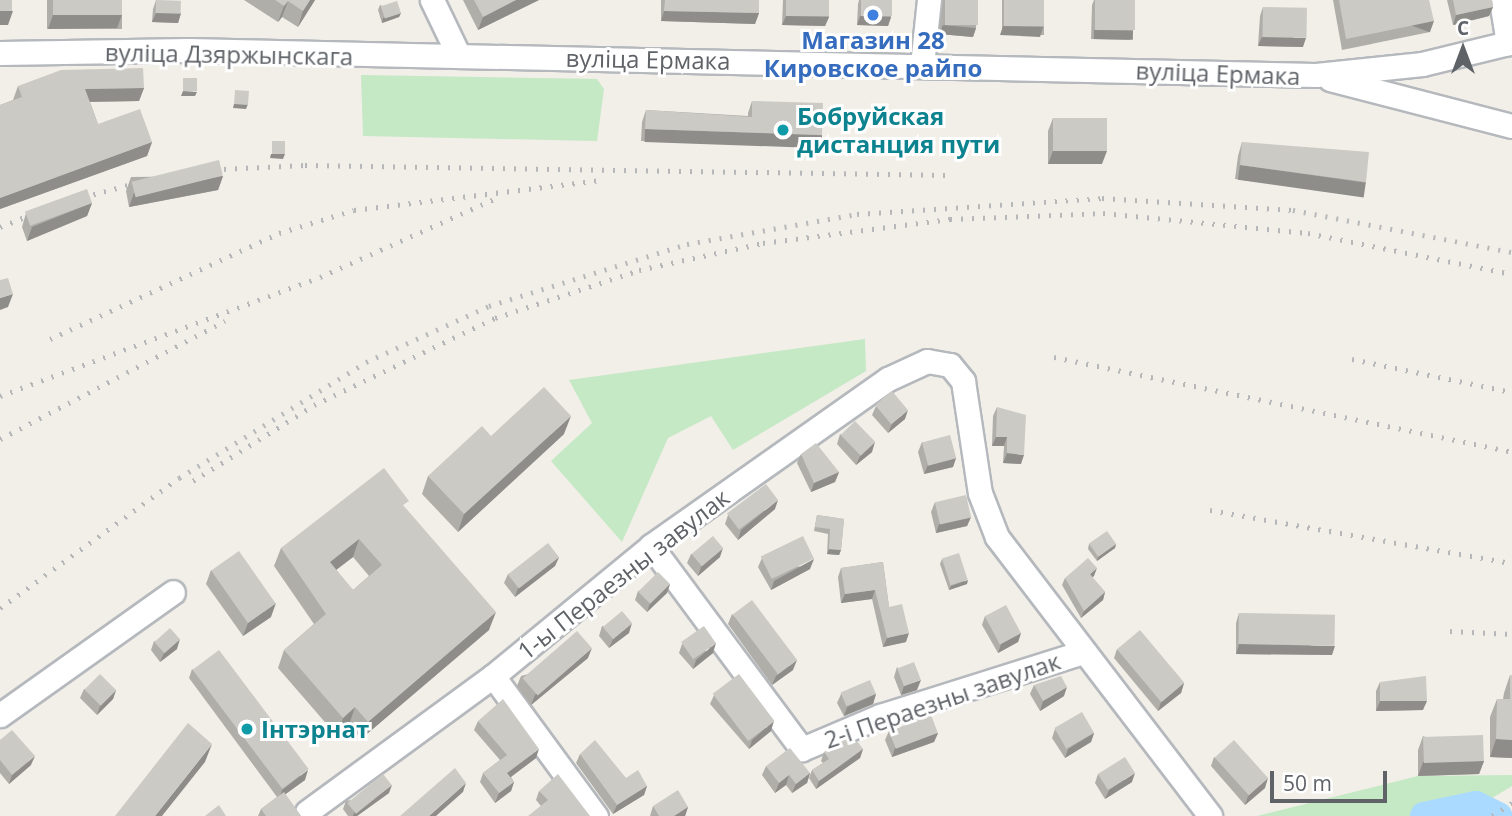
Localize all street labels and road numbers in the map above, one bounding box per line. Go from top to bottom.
street label: вуліца Дзяржынскага [105,37,353,71]
street label: вуліца Ермака [565,43,731,75]
street label: вуліца Ермака [1135,56,1301,90]
street label: 1-ы Пераезны завулак [512,483,734,665]
street label: 2-і Пераезны завулак [820,646,1064,754]

